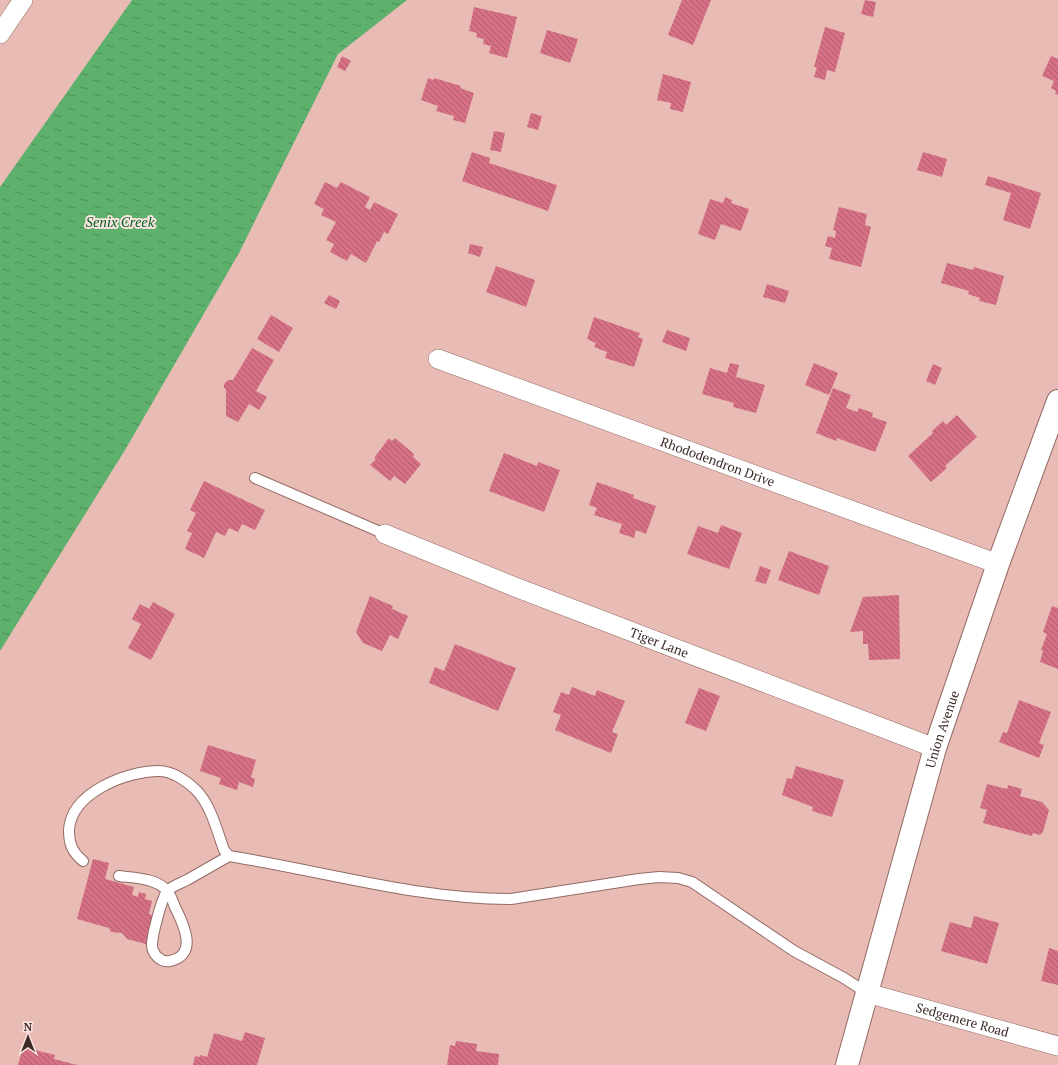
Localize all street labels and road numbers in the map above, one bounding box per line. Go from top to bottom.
street label: Rhododendron Drive [658,432,777,491]
street label: Tiger Lane [627,623,691,662]
street label: Union Avenue [921,688,963,770]
street label: Sedgemere Road [914,998,1011,1041]

